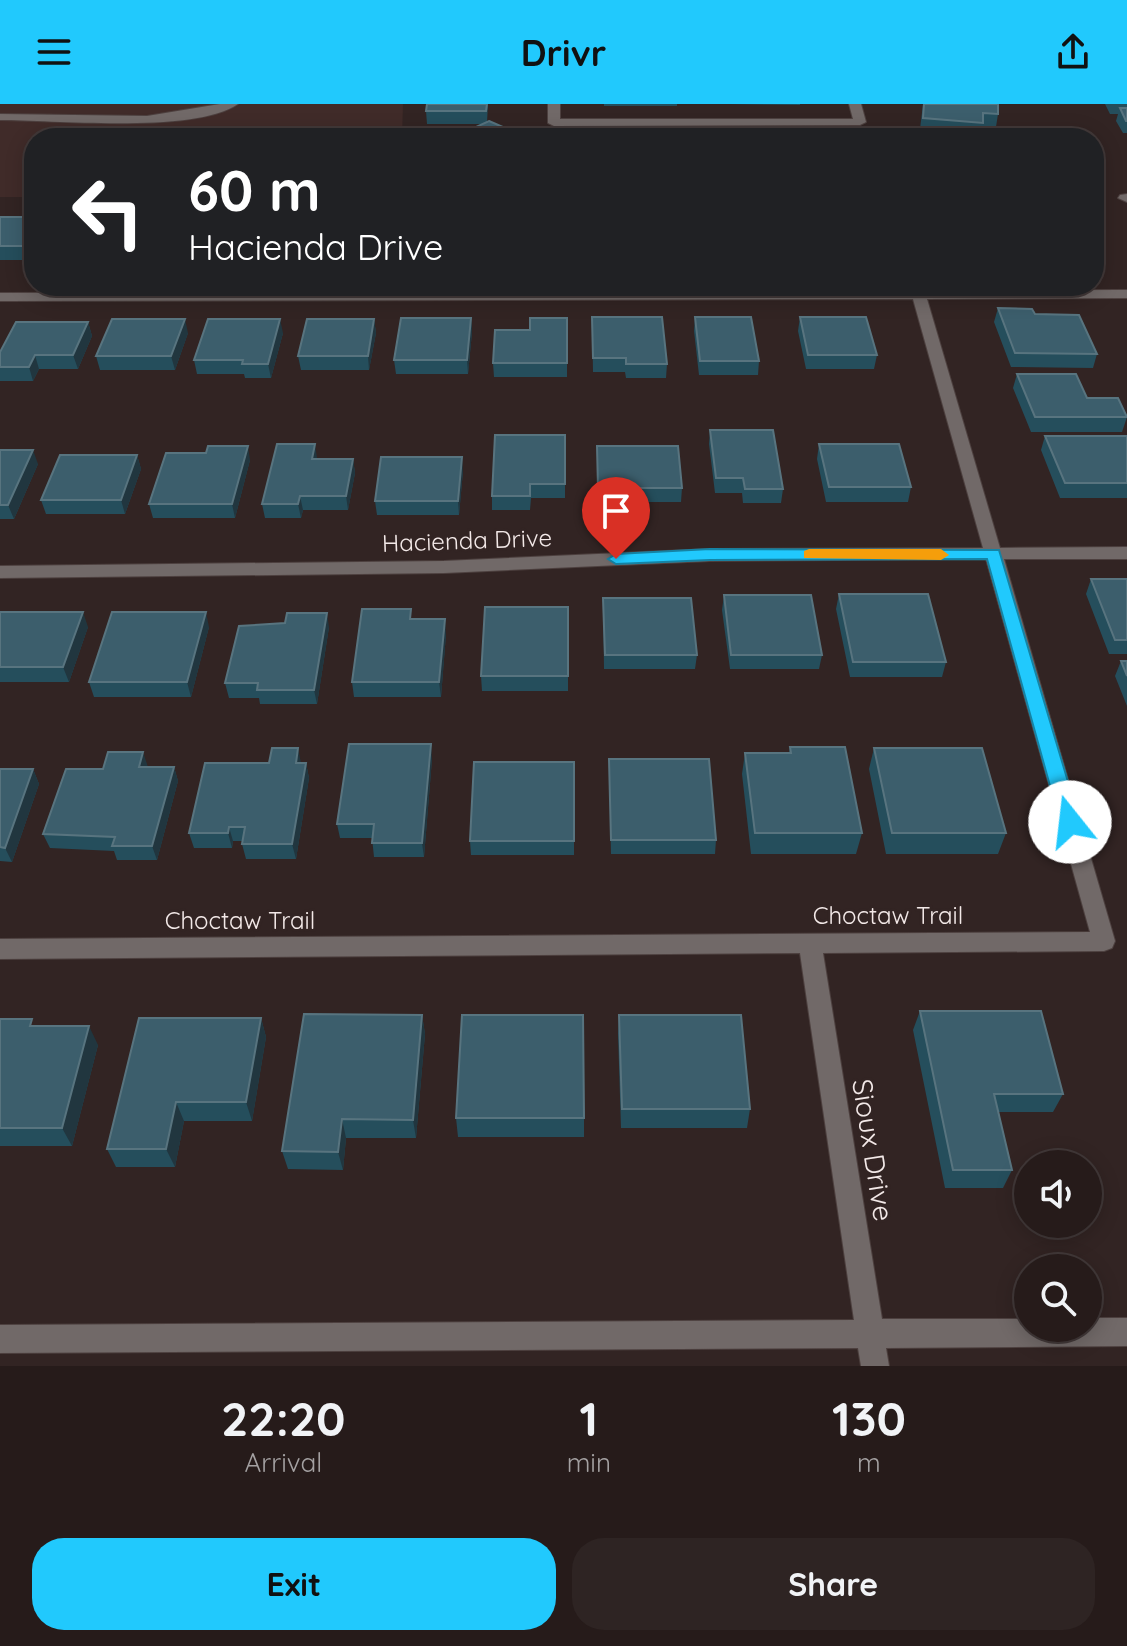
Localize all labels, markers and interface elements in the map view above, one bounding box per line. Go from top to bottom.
icon: menu [32,30,76,74]
text: Drivr [521,30,606,75]
icon: share [1051,30,1095,74]
text: 60 m [188,155,321,225]
icon: left [56,160,160,264]
text: Hacienda Drive [188,224,443,269]
pin [582,477,650,559]
icon: arrive [594,489,638,533]
street label: Hacienda Drive [381,522,553,558]
position arrow [1028,780,1112,864]
street label: Choctaw Trail [813,900,963,930]
street label: Choctaw Trail [165,905,315,935]
street label: Sioux Drive [845,1076,902,1223]
map controls [1014,1150,1102,1342]
button: sound [1014,1150,1102,1238]
button: search [1014,1254,1102,1342]
text: 22:20 [221,1388,346,1448]
text: 1 [579,1388,598,1448]
text: 130 [832,1388,906,1448]
text: Arrival [244,1446,322,1479]
text: min [567,1446,611,1479]
text: m [857,1446,881,1479]
button: Exit [32,1538,556,1630]
button: Share [572,1538,1095,1630]

